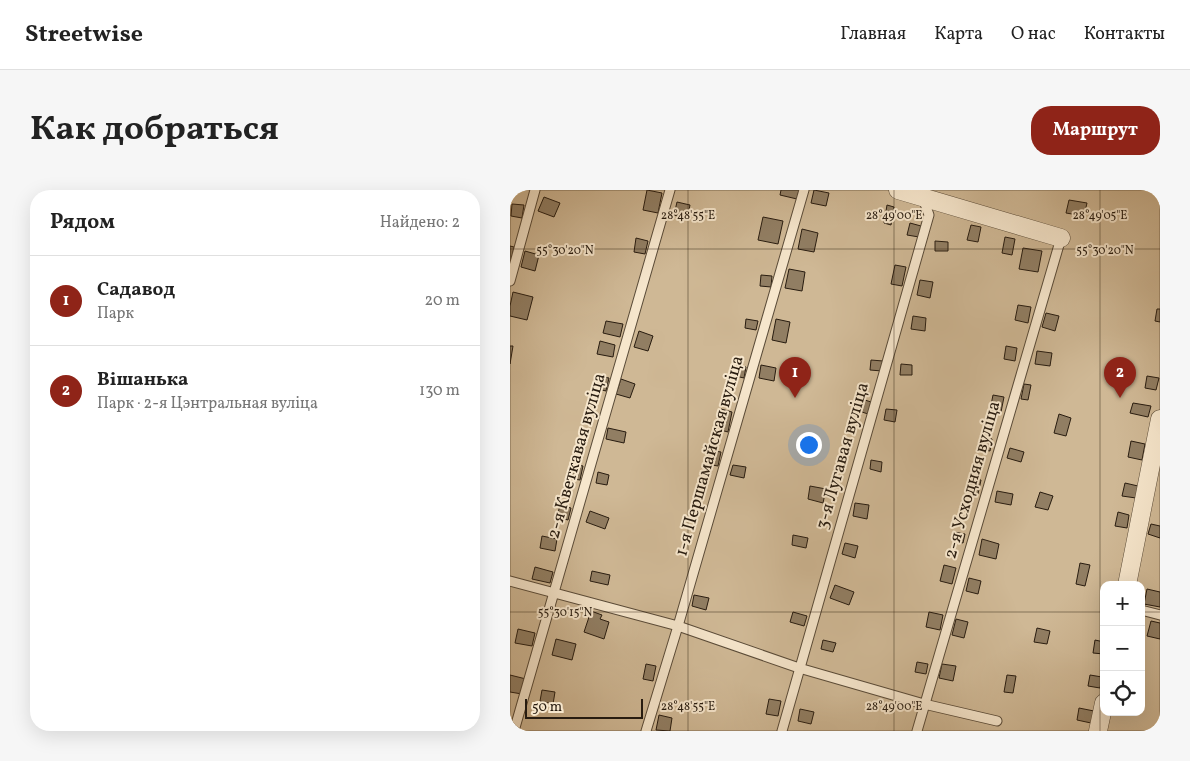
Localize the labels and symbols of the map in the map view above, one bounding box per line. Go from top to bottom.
text: 28°48'55"E [661,208,715,224]
text: 28°49'00"E [866,208,922,224]
text: 28°49'05"E [1072,208,1128,224]
text: 55°30'20"N [536,243,594,259]
text: 55°30'20"N [1076,243,1134,259]
street label: 1-я Першамайская вуліца [669,353,751,559]
pin: 1 [779,357,811,398]
pin: 2 [1104,357,1136,398]
street label: 2-я Кветкавая вуліца [541,370,613,542]
street label: 3-я Лугавая вуліца [810,379,876,533]
street label: 2-я Усходняя вуліца [938,398,1008,562]
your location [796,432,822,458]
text: 55°30'15"N [538,605,592,621]
scale bar [525,696,642,719]
text: 28°48'55"E [661,699,715,715]
text: 28°49'00"E [866,699,922,715]

